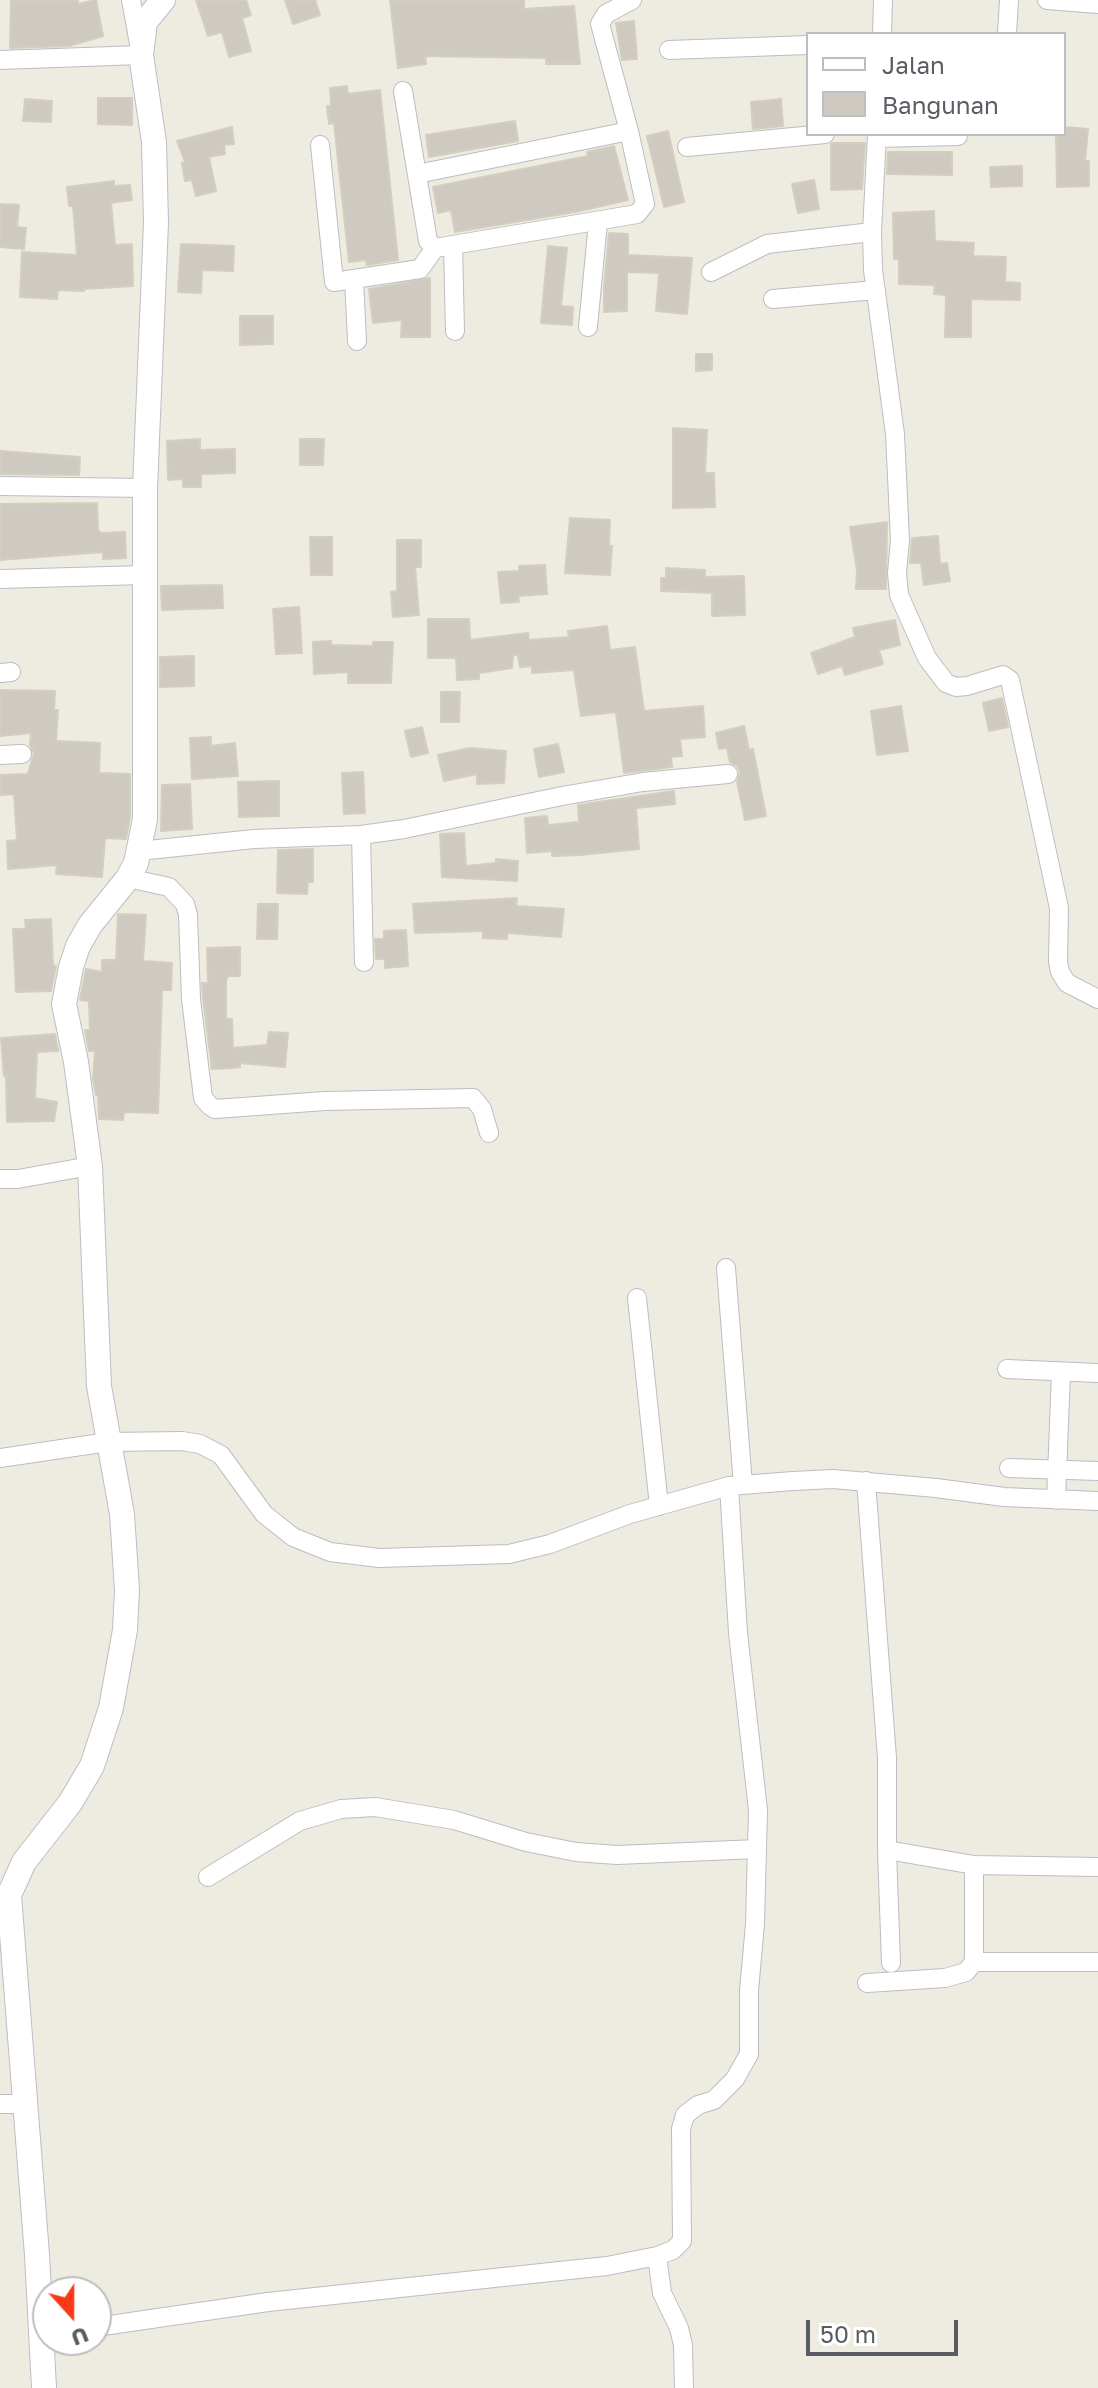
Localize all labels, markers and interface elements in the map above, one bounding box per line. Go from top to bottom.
legend [806,32,1066,136]
text: Jalan [882,50,945,79]
text: Bangunan [882,90,999,119]
north arrow [32,2276,112,2356]
scale bar [810,2304,962,2354]
text: 50 m [820,2319,876,2348]
text: U [68,2322,92,2352]

